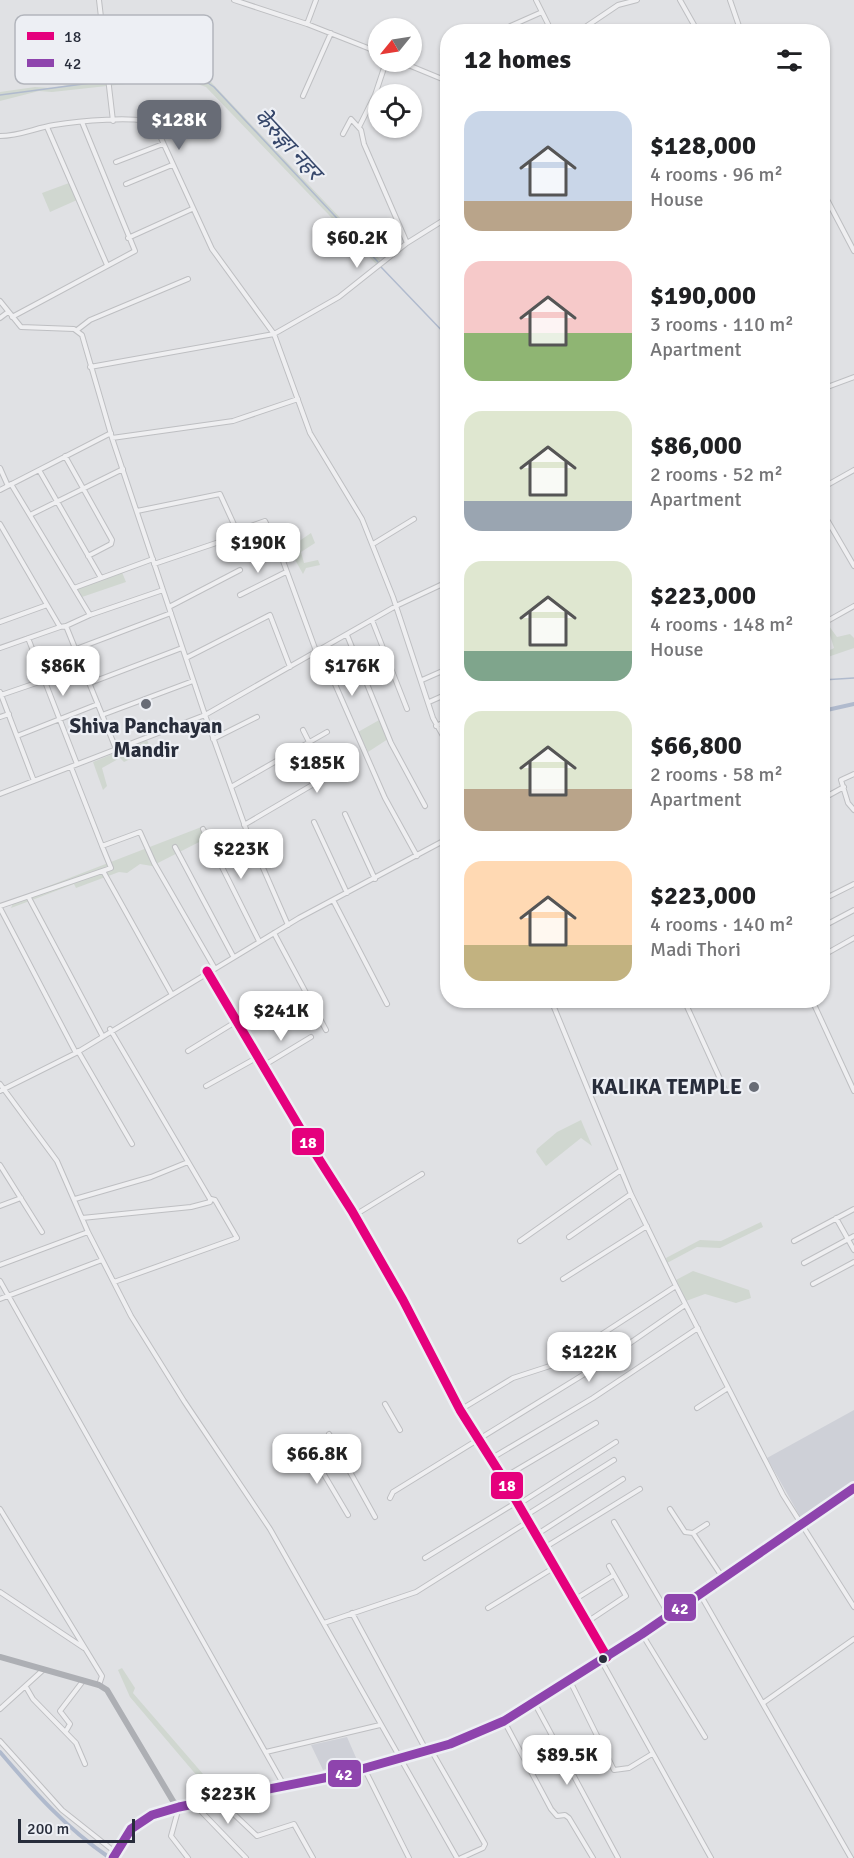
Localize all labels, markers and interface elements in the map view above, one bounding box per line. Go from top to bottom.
legend [15,15,213,84]
north arrow [368,18,422,72]
map controls [368,18,422,138]
text: 18 [64,27,81,47]
text: 12 homes [464,44,571,76]
icon: filters [773,44,806,77]
text: 42 [64,54,81,74]
button: locate [368,84,422,138]
pin: $128K [137,100,221,151]
water label: केेरुङ्गा नहर [248,103,330,188]
text: $128K [151,107,207,132]
text: $128,000 [650,130,756,162]
icon: home [512,135,584,207]
text: 4 rooms · 96 m² [650,162,783,187]
text: House [650,187,704,212]
pin: $60.2K [308,218,406,269]
text: $60.2K [326,225,388,250]
text: $190,000 [650,280,756,312]
icon: home [512,285,584,357]
text: 3 rooms · 110 m² [650,312,794,337]
text: Apartment [650,337,742,362]
text: $86,000 [650,430,742,462]
icon: home [512,435,584,507]
text: 2 rooms · 52 m² [650,462,783,487]
text: Apartment [650,487,742,512]
pin: $190K [216,523,300,574]
text: $190K [230,530,286,555]
text: $223,000 [650,580,756,612]
icon: home [512,585,584,657]
text: 4 rooms · 148 m² [650,612,794,637]
text: House [650,637,704,662]
pin: $86K [27,646,99,697]
pin: $176K [310,646,394,697]
text: $86K [41,653,85,678]
text: $176K [324,653,380,678]
marker: Shiva Panchayan Mandir [139,697,153,711]
place label: Shiva Panchayan Mandir [69,713,223,763]
text: $66,800 [650,730,742,762]
icon: home [512,735,584,807]
pin: $185K [275,743,359,794]
text: $185K [289,750,345,775]
text: 2 rooms · 58 m² [650,762,783,787]
text: Apartment [650,787,742,812]
pin: $223K [199,829,283,880]
text: $223K [213,836,269,861]
text: $223,000 [650,880,756,912]
icon: home [512,885,584,957]
text: 4 rooms · 140 m² [650,912,794,937]
text: Madi Thori [650,937,741,962]
pin: $241K [239,991,323,1042]
text: $241K [253,998,309,1023]
place label: KALIKA TEMPLE [591,1074,742,1100]
marker: KALIKA TEMPLE [747,1080,761,1094]
line badge: 18 [291,1127,325,1156]
text: 18 [299,1133,317,1153]
pin: $122K [547,1332,631,1383]
text: $122K [561,1339,617,1364]
pin: $66.8K [268,1434,366,1485]
text: $66.8K [286,1441,348,1466]
line badge: 18 [490,1471,524,1500]
text: 18 [498,1476,516,1496]
line badge: 42 [663,1593,697,1622]
text: 42 [671,1599,689,1619]
unlabelled marker [597,1653,609,1665]
pin: $89.5K [518,1735,616,1786]
text: $89.5K [536,1742,598,1767]
line badge: 42 [327,1759,362,1788]
text: 42 [335,1765,353,1785]
pin: $223K [186,1774,270,1825]
text: $223K [200,1781,256,1806]
scale bar [18,1816,135,1844]
text: 200 m [27,1819,69,1839]

